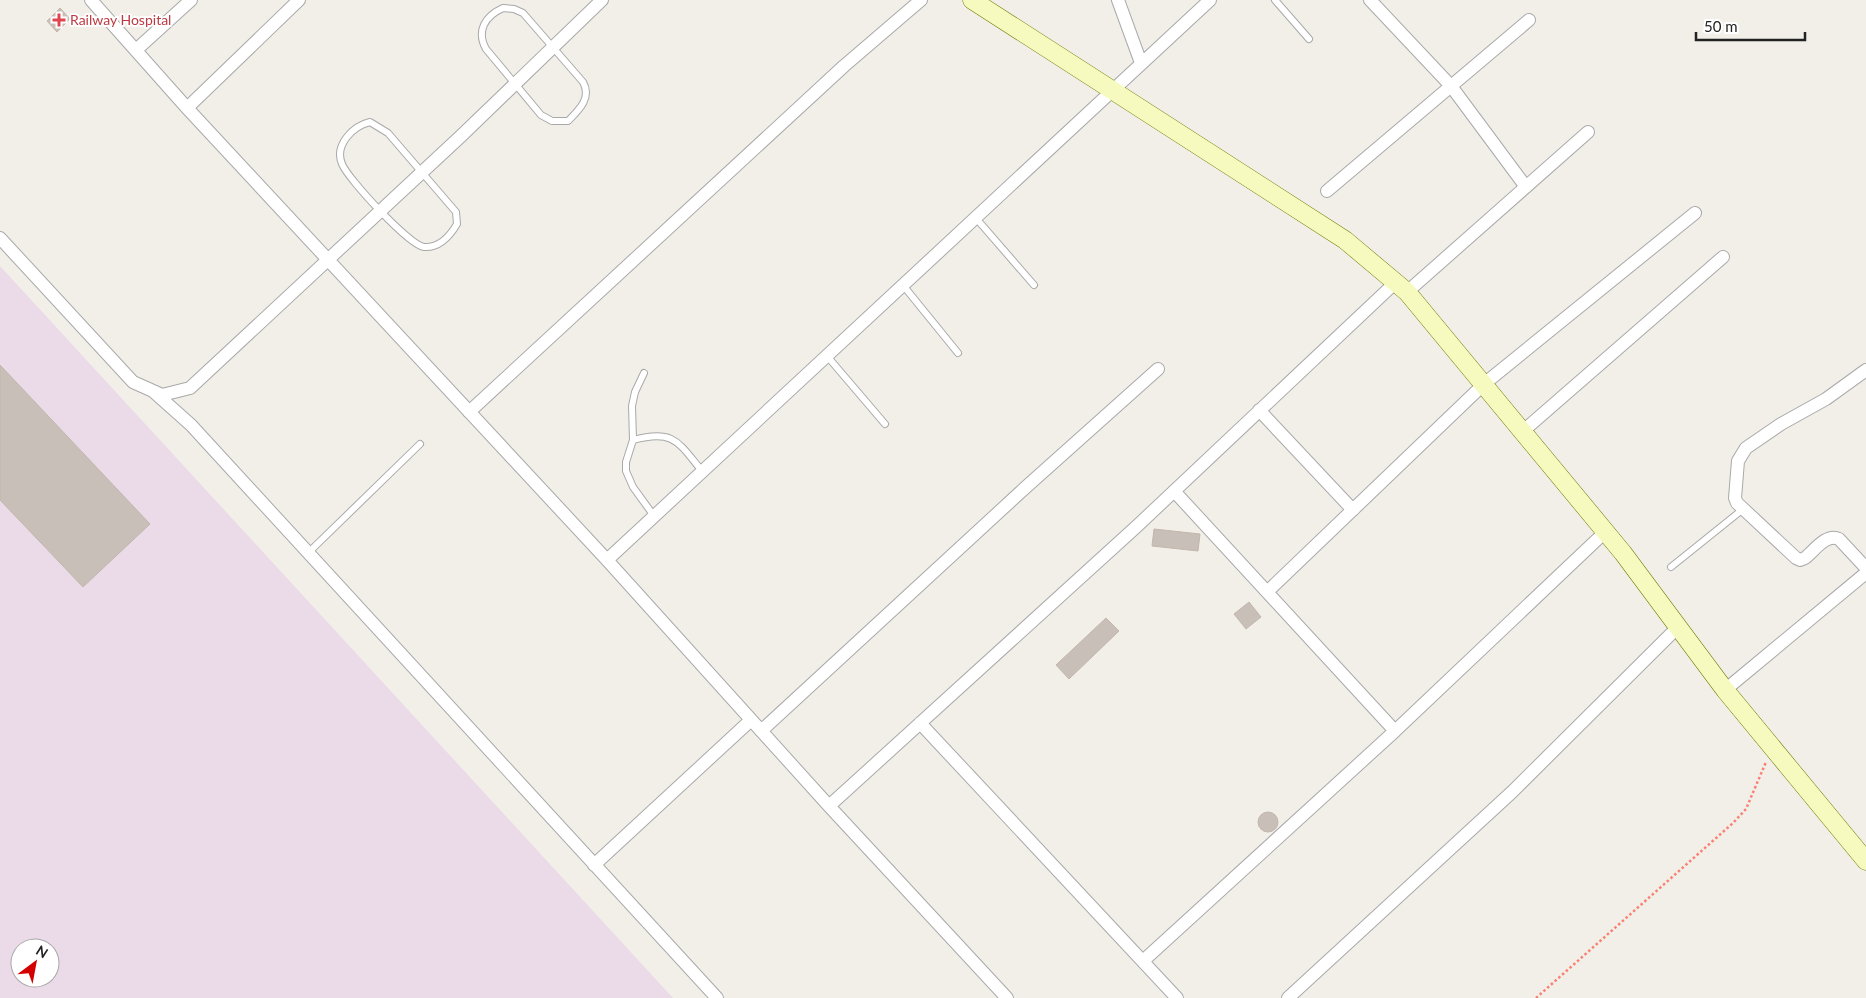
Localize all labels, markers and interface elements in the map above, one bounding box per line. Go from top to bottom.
scale bar [1696,10,1805,42]
place label: Railway Hospital [70,11,171,28]
marker: Railway Hospital [52,13,66,27]
text: 50 m [1704,17,1738,35]
north arrow [10,938,60,988]
text: N [33,941,51,962]

